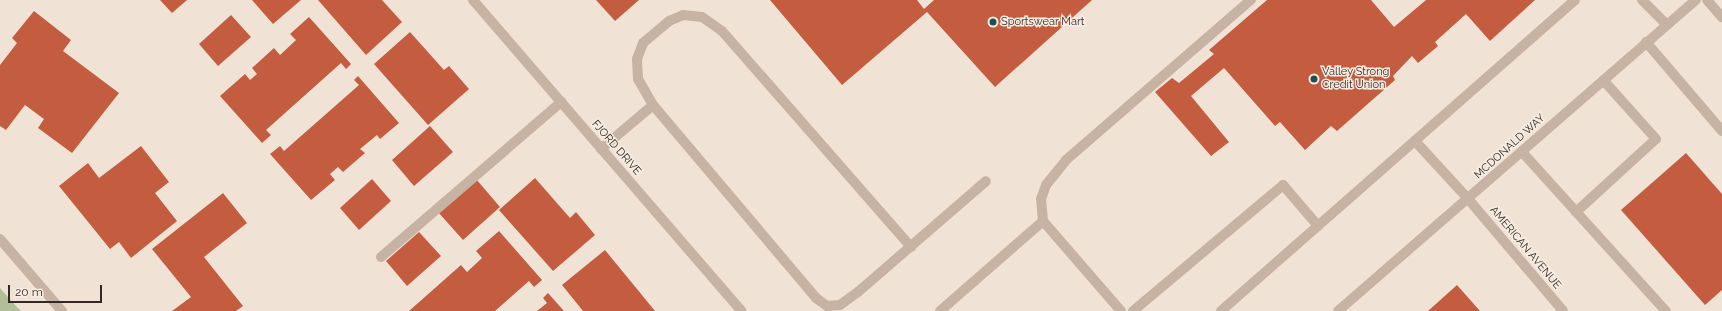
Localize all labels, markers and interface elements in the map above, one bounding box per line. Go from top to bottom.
place label: Sportswear Mart [1001,15,1085,29]
marker: Sportswear Mart [988,17,998,27]
place label: Valley Strong Credit Union [1322,66,1390,92]
marker: Valley Strong Credit Union [1309,74,1319,84]
street label: MCDONALD WAY [1472,112,1548,182]
street label: FJORD DRIVE [589,118,643,178]
street label: AMERICAN AVENUE [1486,204,1564,292]
scale bar [10,277,104,303]
text: 20 m [15,285,43,299]

